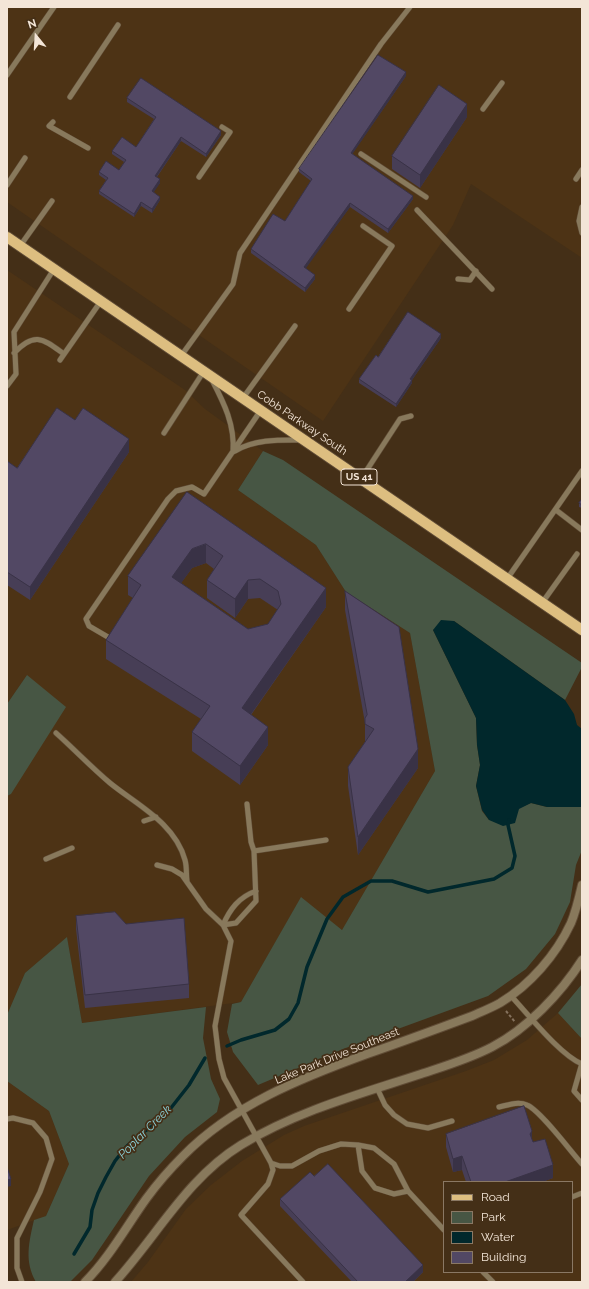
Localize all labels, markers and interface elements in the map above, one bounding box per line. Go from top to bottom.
north arrow [16,16,56,56]
text: N [26,17,38,32]
street label: Cobb Parkway South [254,388,350,458]
road number: US 41 [341,469,377,485]
street label: Lake Park Drive Southeast [273,1025,401,1087]
water label: Poplar Creek [115,1102,175,1162]
legend [443,1181,573,1273]
text: Road [481,1190,510,1204]
text: Park [481,1210,506,1224]
text: Water [481,1230,515,1244]
text: Building [481,1250,527,1264]

